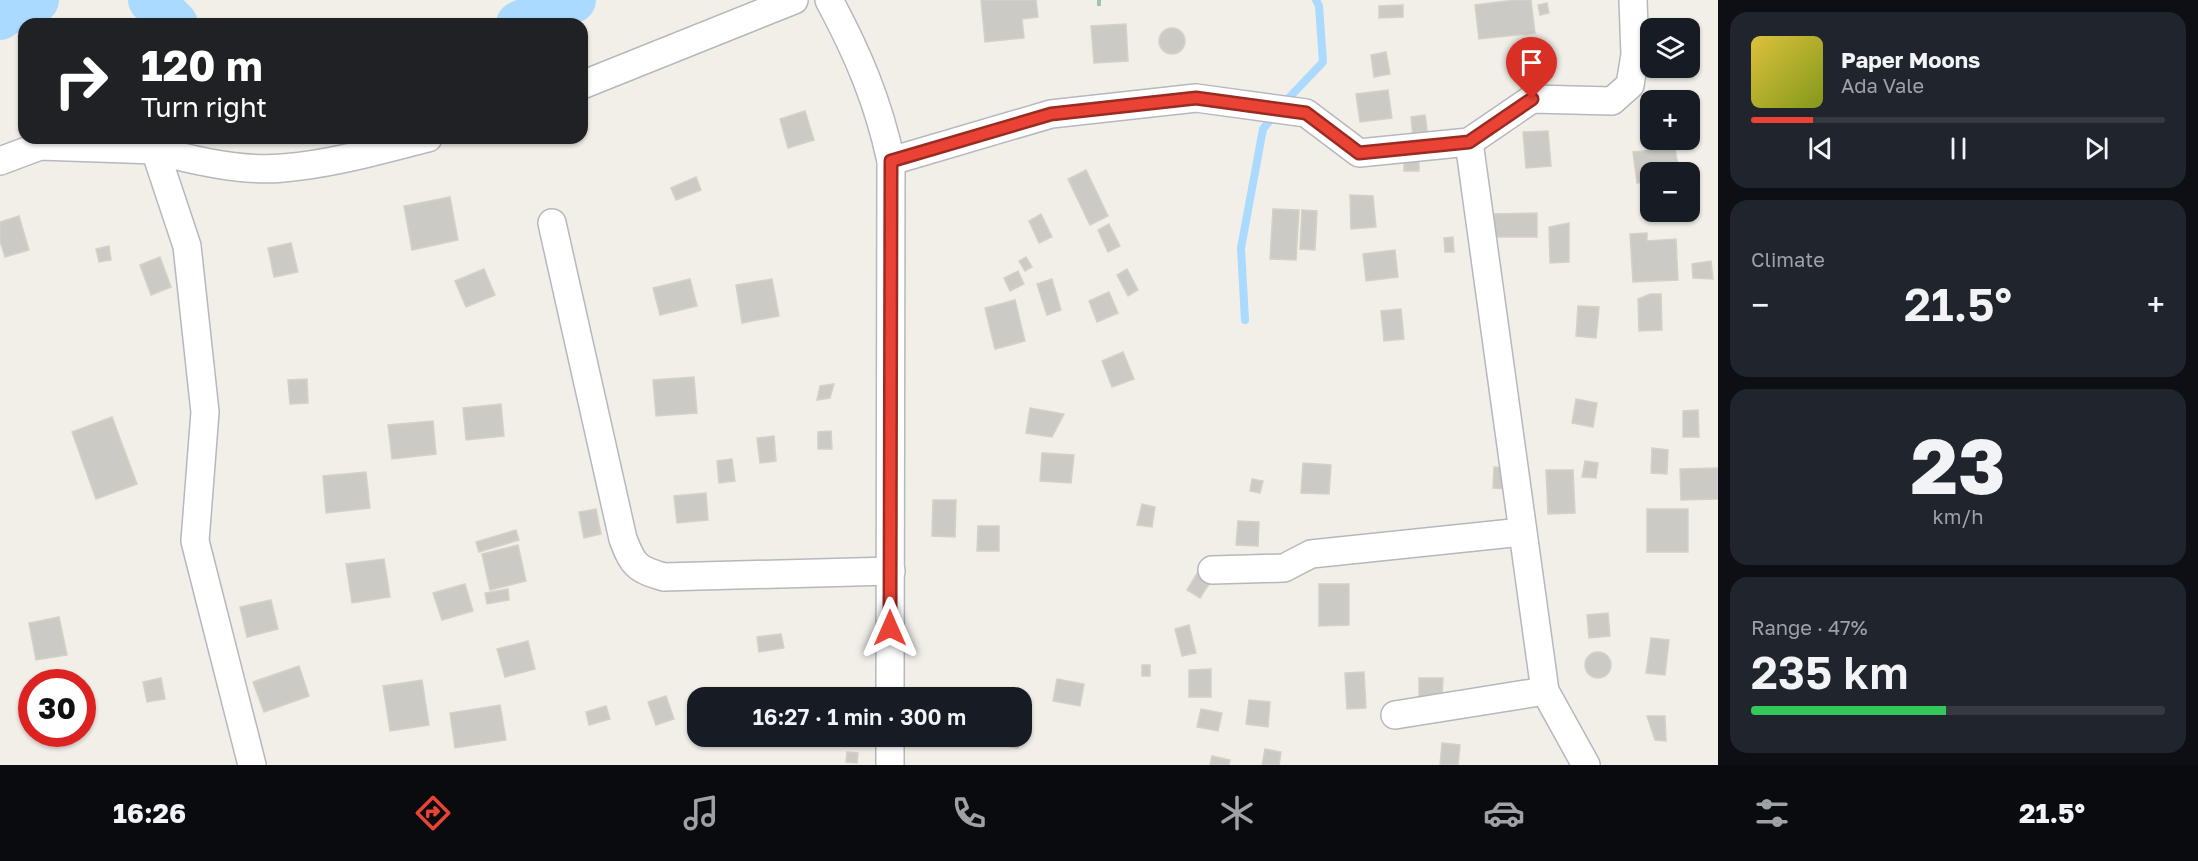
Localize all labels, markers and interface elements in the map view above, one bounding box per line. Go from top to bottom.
map controls [1640,18,1700,222]
button: layers [1640,18,1700,78]
pin [1506,37,1557,99]
text: 120 m [141,40,263,90]
icon: right [42,42,120,120]
icon: arrive [1515,46,1548,79]
text: Paper Moons [1841,46,1980,73]
text: Ada Vale [1841,73,1924,97]
button: + [1640,90,1700,150]
text: Turn right [141,91,267,123]
icon: previous [1804,132,1837,165]
icon: pause [1942,132,1975,165]
icon: next [2080,132,2113,165]
button: − [1640,162,1700,222]
text: Climate [1751,247,1825,271]
text: 21.5° [1904,277,2012,331]
text: − [1751,285,1769,324]
text: + [2147,285,2165,324]
text: 23 [1910,418,2006,511]
text: km/h [1933,504,1983,528]
position arrow [858,596,922,660]
text: Range · 47% [1751,615,1868,639]
text: 235 km [1751,645,1909,699]
speed limit sign: 30 [18,669,96,747]
text: 16:27 · 1 min · 300 m [753,703,966,730]
icon: directions [412,792,454,834]
icon: music [680,792,722,834]
icon: phone [948,792,990,834]
icon: climate [1216,792,1258,834]
icon: car [1483,792,1525,834]
icon: filters [1751,792,1793,834]
text: 16:26 [113,797,186,829]
text: 21.5° [2019,797,2085,829]

